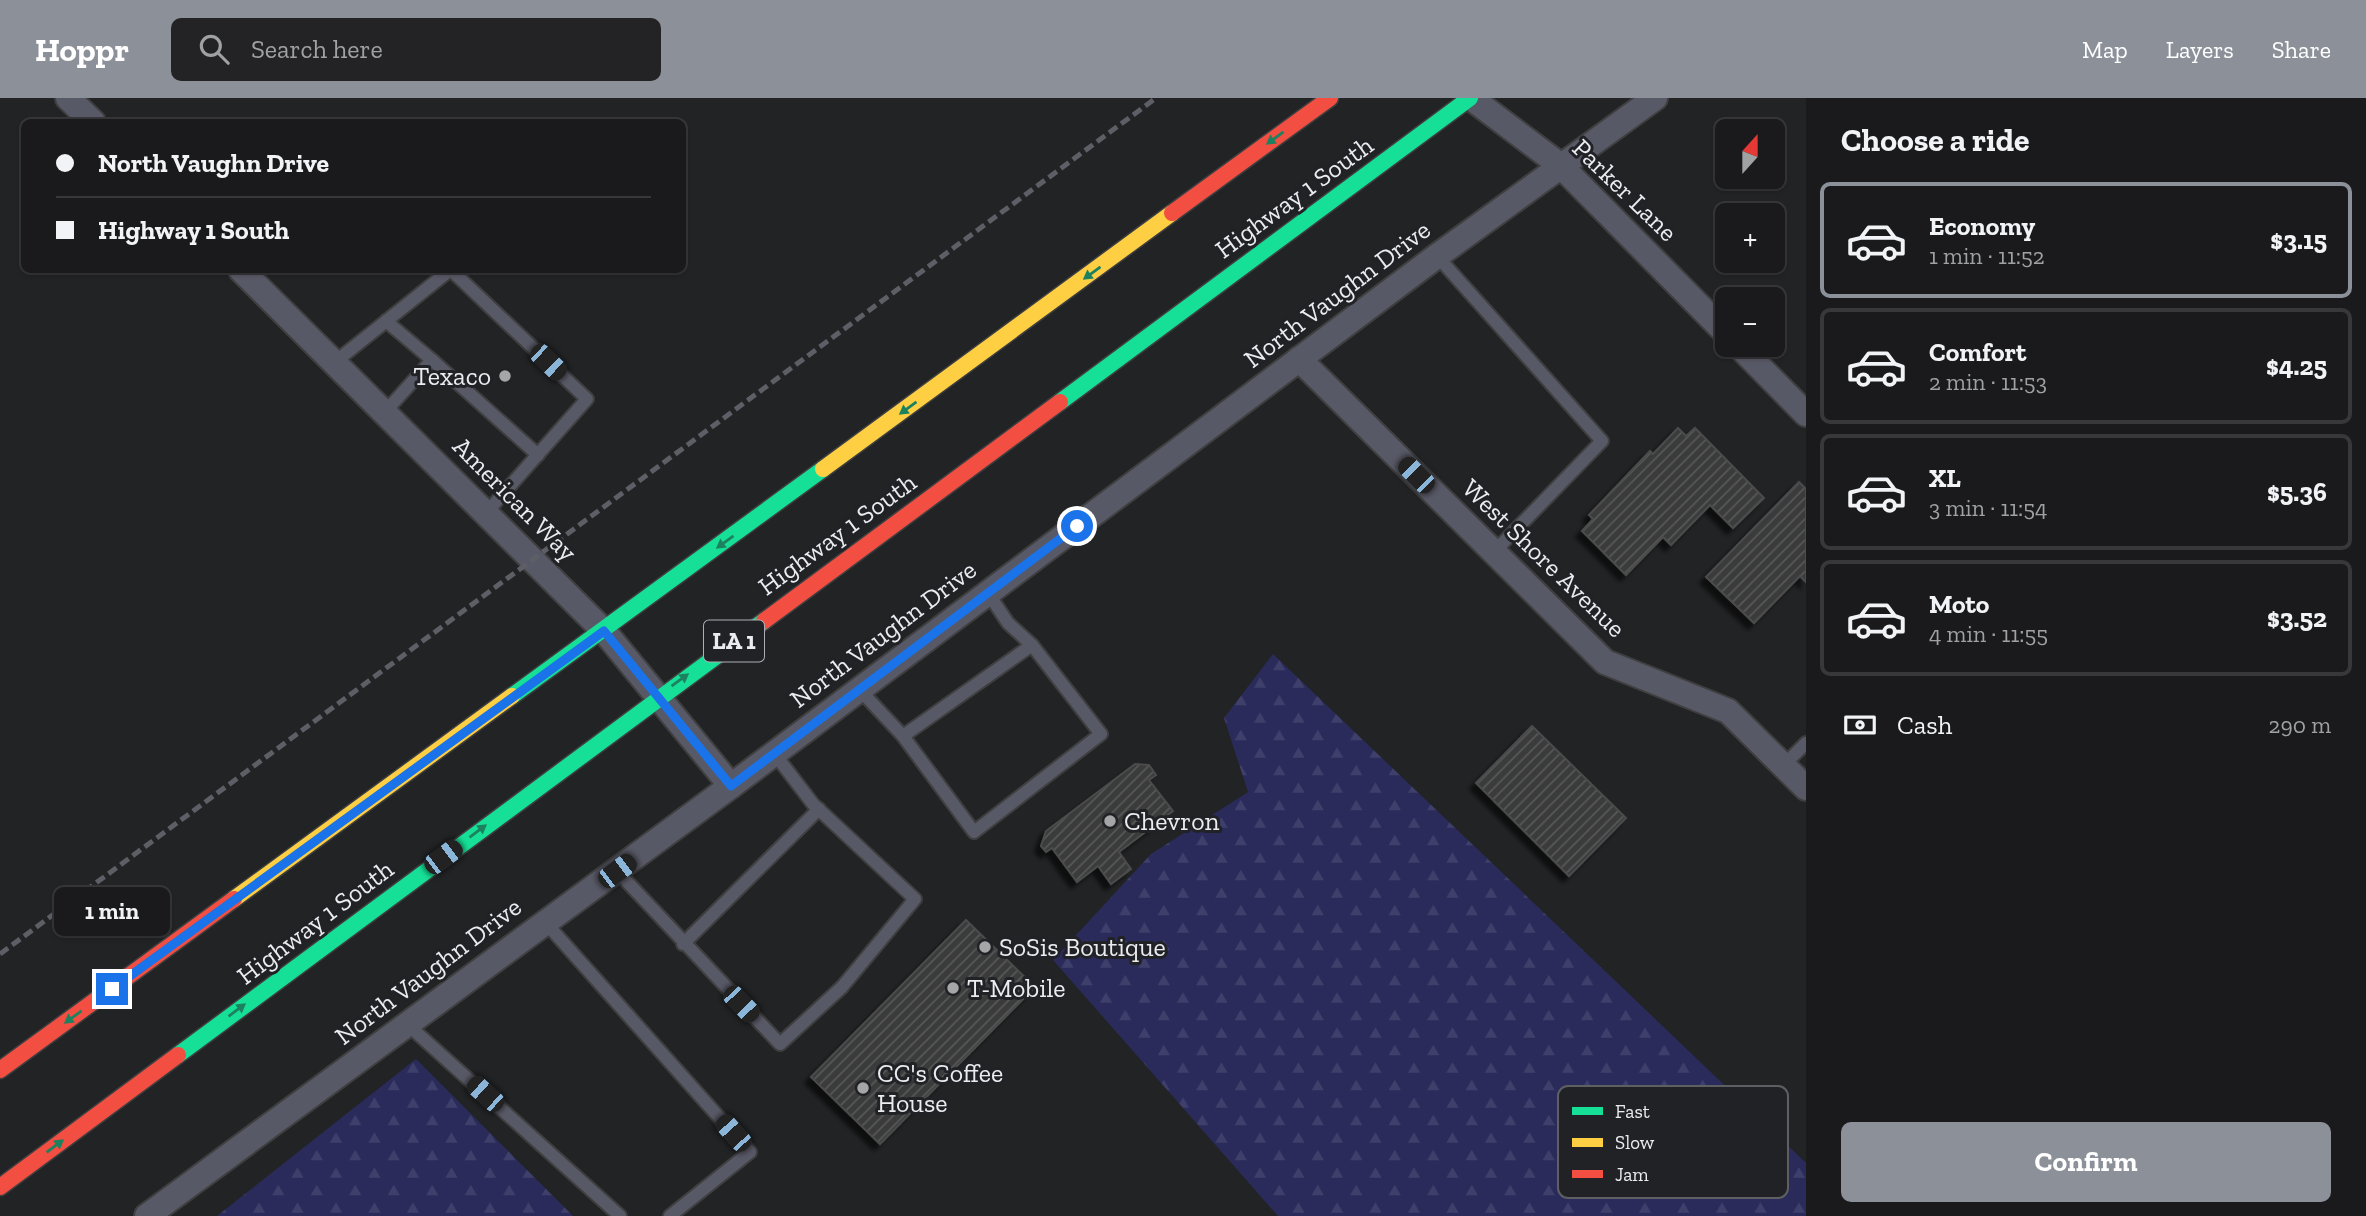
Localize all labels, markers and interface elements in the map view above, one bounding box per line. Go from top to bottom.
search box [171,18,661,81]
text: Hoppr [35,30,129,69]
icon: search [195,30,233,68]
text: Search here [251,33,383,65]
text: Map [2082,35,2128,64]
text: Layers [2166,35,2234,64]
text: Share [2272,35,2331,64]
north arrow [1715,119,1785,189]
map controls [1715,119,1785,357]
text: Choose a ride [1841,121,2029,159]
street label: Highway 1 South [1209,129,1380,265]
one-way arrow [1266,131,1284,145]
street label: Parker Lane [1566,132,1684,248]
text: North Vaughn Drive [98,147,329,179]
button: + [1715,203,1785,273]
icon: car [1845,209,1908,272]
text: Economy [1929,210,2035,242]
text: Highway 1 South [98,214,289,246]
street label: North Vaughn Drive [1238,214,1436,374]
text: $3.15 [2270,224,2327,256]
text: 1 min · 11:52 [1929,242,2045,270]
one-way arrow [1083,266,1101,280]
button: − [1715,287,1785,357]
icon: car [1845,335,1908,398]
text: Comfort [1929,336,2026,368]
car [526,340,571,384]
text: $4.25 [2266,350,2327,382]
place label: Texaco [413,360,491,392]
marker: Texaco [497,368,513,384]
text: 2 min · 11:53 [1929,368,2047,396]
one-way arrow [899,400,917,414]
street label: American Way [446,430,584,568]
car [1394,453,1439,497]
icon: car [1845,461,1908,524]
text: XL [1929,462,1961,494]
street label: Highway 1 South [752,466,923,602]
street label: West Shore Avenue [1456,472,1632,644]
text: $5.36 [2267,476,2327,508]
text: 3 min · 11:54 [1929,494,2047,522]
route start [1061,510,1093,542]
one-way arrow [716,535,734,549]
street label: North Vaughn Drive [784,554,982,714]
icon: car [1845,587,1908,650]
text: Moto [1929,588,1989,620]
text: $3.52 [2267,602,2327,634]
road number: LA 1 [704,620,764,662]
text: 4 min · 11:55 [1929,620,2048,648]
one-way arrow [671,673,690,687]
icon: cash [1841,706,1879,744]
text: Cash [1897,709,1952,741]
text: 290 m [2269,711,2331,739]
place label: Chevron [1124,805,1220,837]
marker: Chevron [1102,813,1118,829]
one-way arrow [469,823,487,838]
car [420,836,467,878]
car [594,850,641,892]
street label: Highway 1 South [230,853,400,991]
callout: 1 min [54,888,170,936]
street label: North Vaughn Drive [329,891,527,1051]
text: 1 min [85,897,139,925]
place label: SoSis Boutique [999,931,1166,963]
marker: SoSis Boutique [977,939,993,955]
place label: T-Mobile [967,972,1066,1004]
route end [96,973,128,1005]
marker: T-Mobile [945,980,961,996]
car [719,982,764,1026]
one-way arrow [228,1004,246,1018]
one-way arrow [65,1009,83,1024]
place label: CC's Coffee House [877,1057,1003,1119]
car [463,1072,508,1116]
marker: CC's Coffee House [855,1080,871,1096]
legend [1558,1086,1788,1198]
text: Fast [1615,1100,1650,1123]
car [712,1110,755,1156]
button: Confirm [1841,1122,2331,1202]
text: Slow [1615,1131,1655,1154]
one-way arrow [46,1140,64,1154]
text: Jam [1615,1163,1649,1186]

